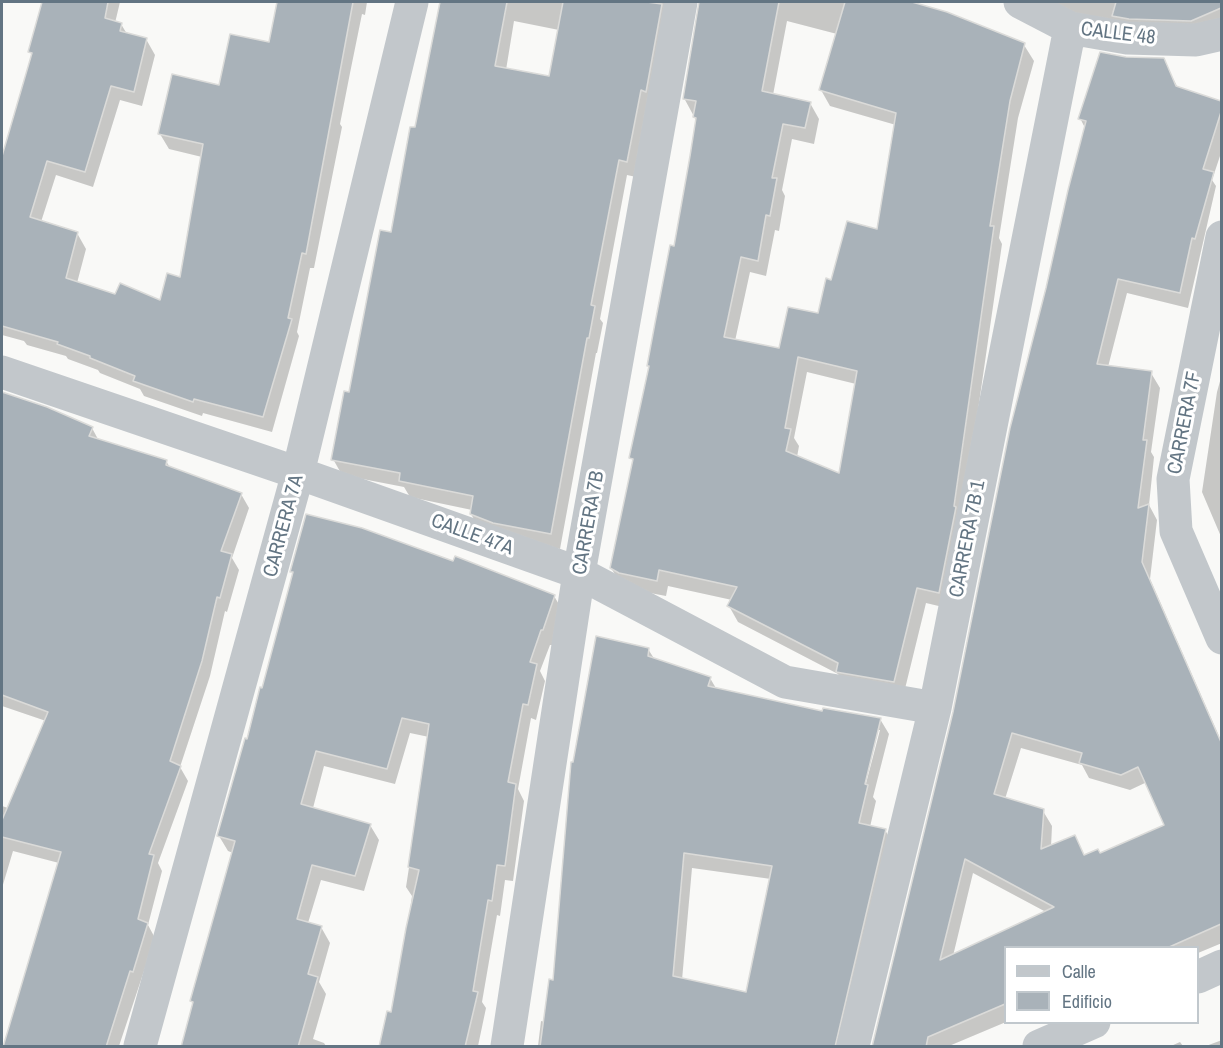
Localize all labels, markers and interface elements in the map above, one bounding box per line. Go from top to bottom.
street label: CALLE 48 [1079,18,1157,50]
street label: CARRERA 7F [1163,370,1207,476]
street label: CARRERA 7B [568,469,610,577]
street label: CARRERA 7A [259,472,309,580]
street label: CARRERA 7B 1 [945,479,991,599]
street label: CALLE 47A [428,509,516,561]
legend [1004,946,1199,1024]
text: Calle [1062,959,1096,984]
text: Edificio [1062,989,1112,1014]

